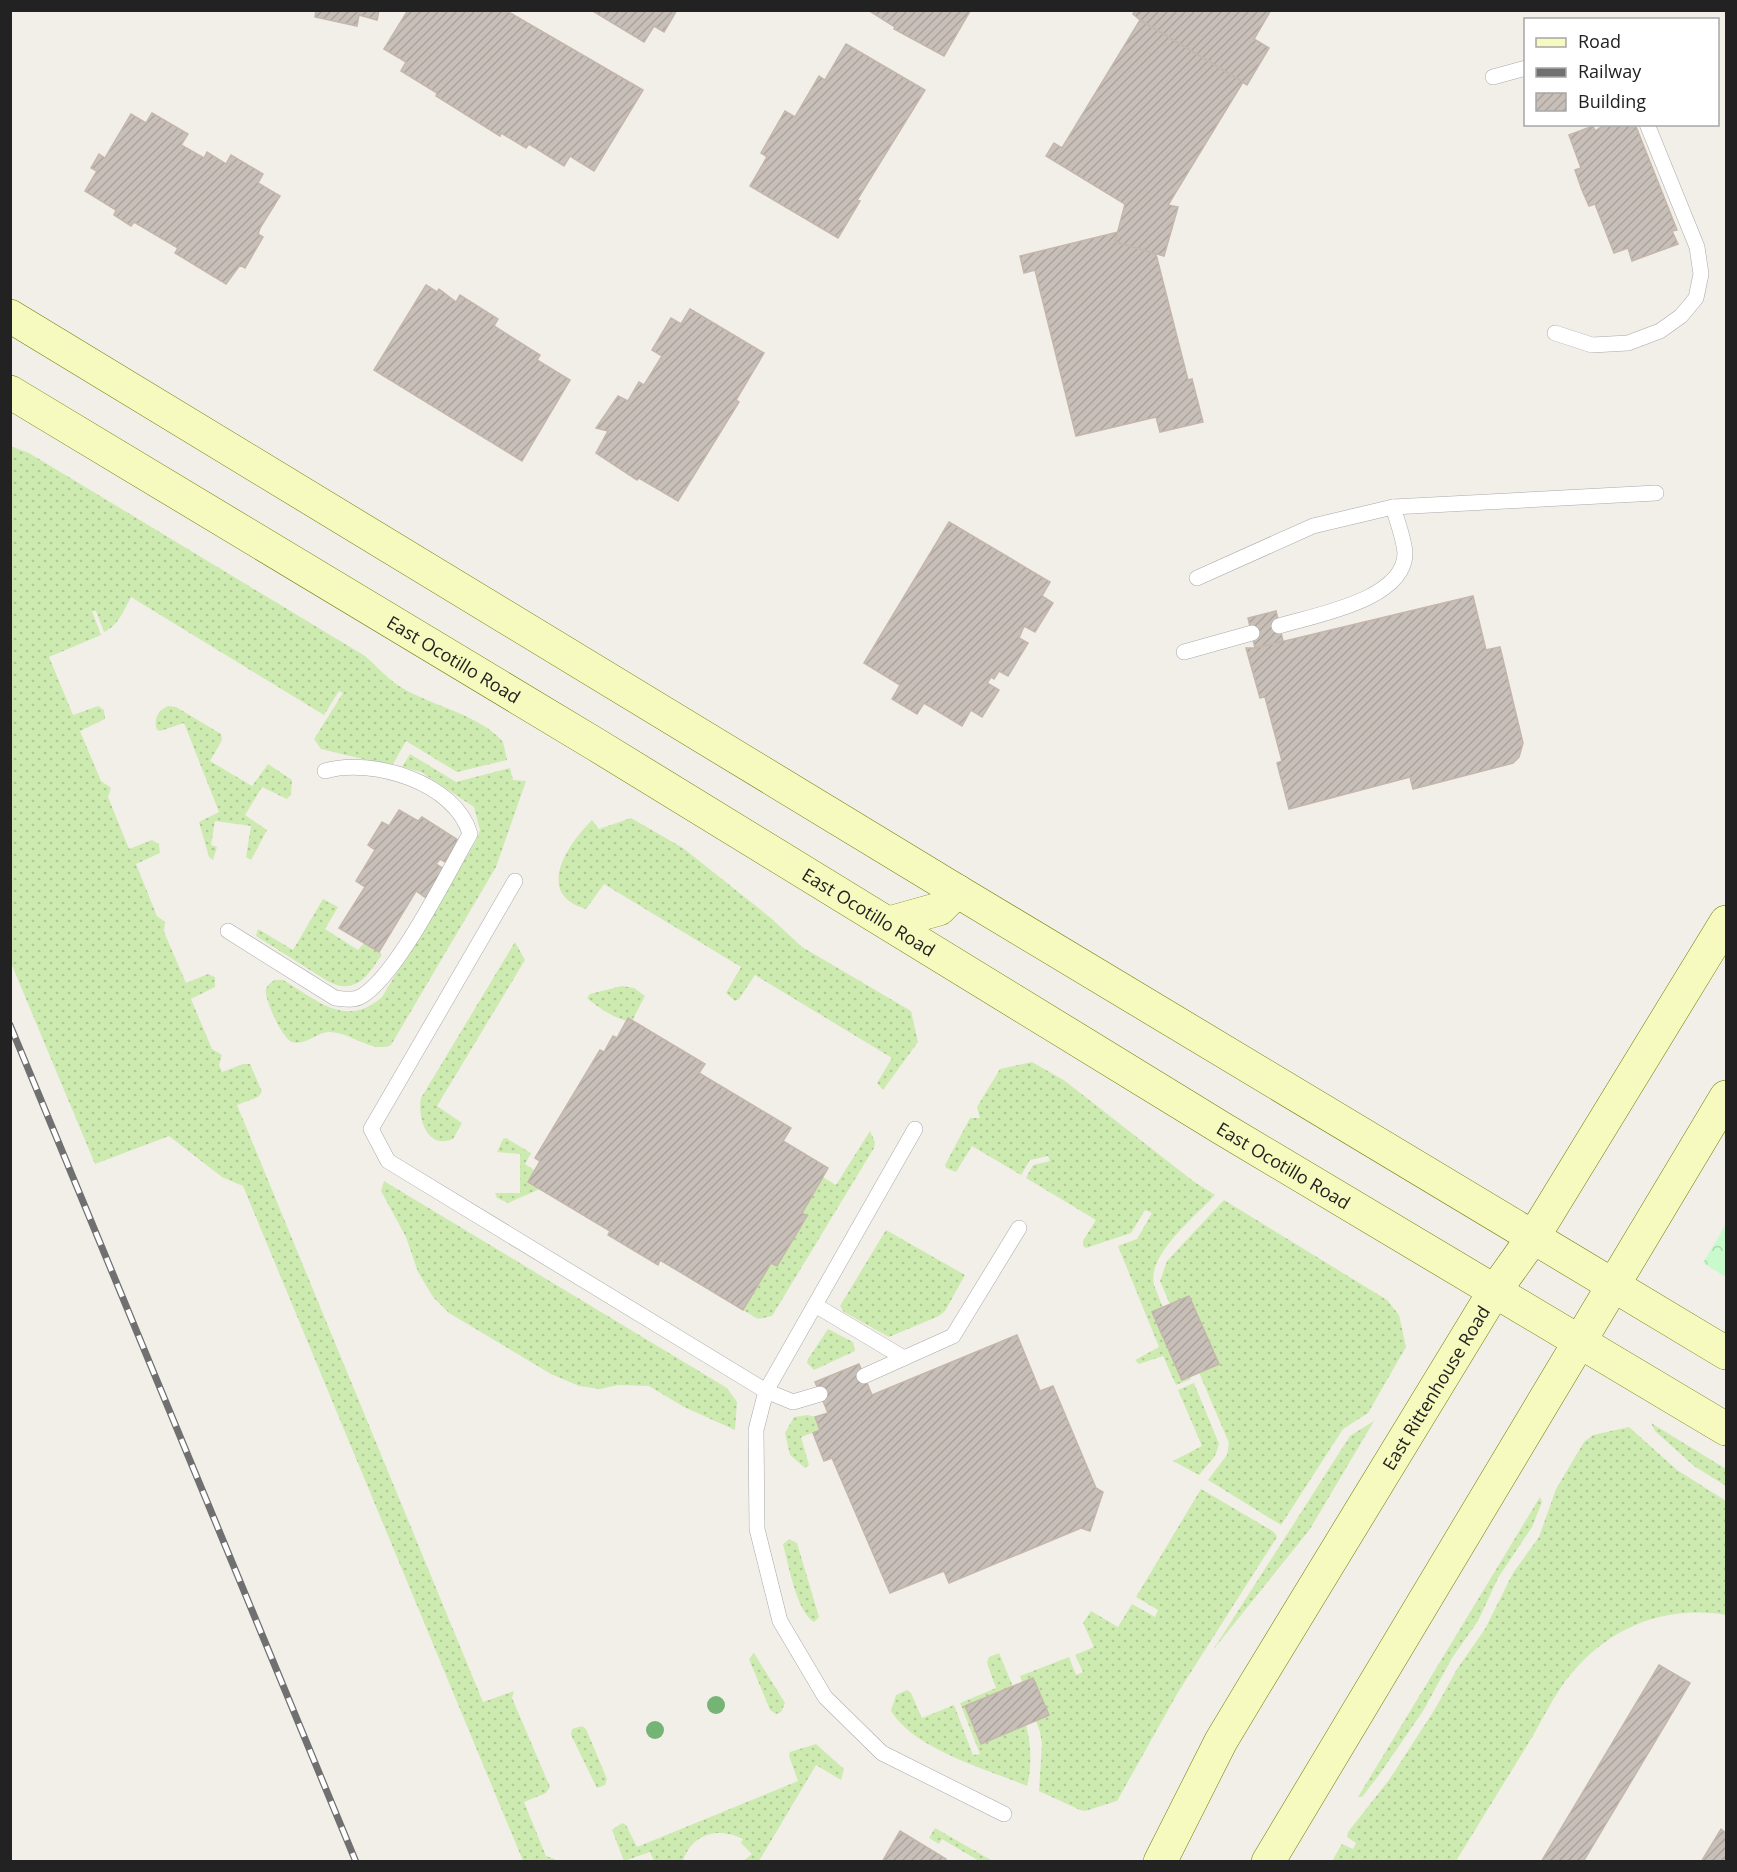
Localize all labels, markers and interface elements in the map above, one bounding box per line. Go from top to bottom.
legend [1524,18,1719,126]
text: Road [1578,29,1621,53]
text: Railway [1578,59,1642,83]
text: Building [1578,89,1646,113]
street label: East Ocotillo Road [383,610,525,708]
street label: East Ocotillo Road [798,862,940,962]
street label: East Ocotillo Road [1212,1116,1355,1214]
street label: East Rittenhouse Road [1376,1301,1495,1474]

